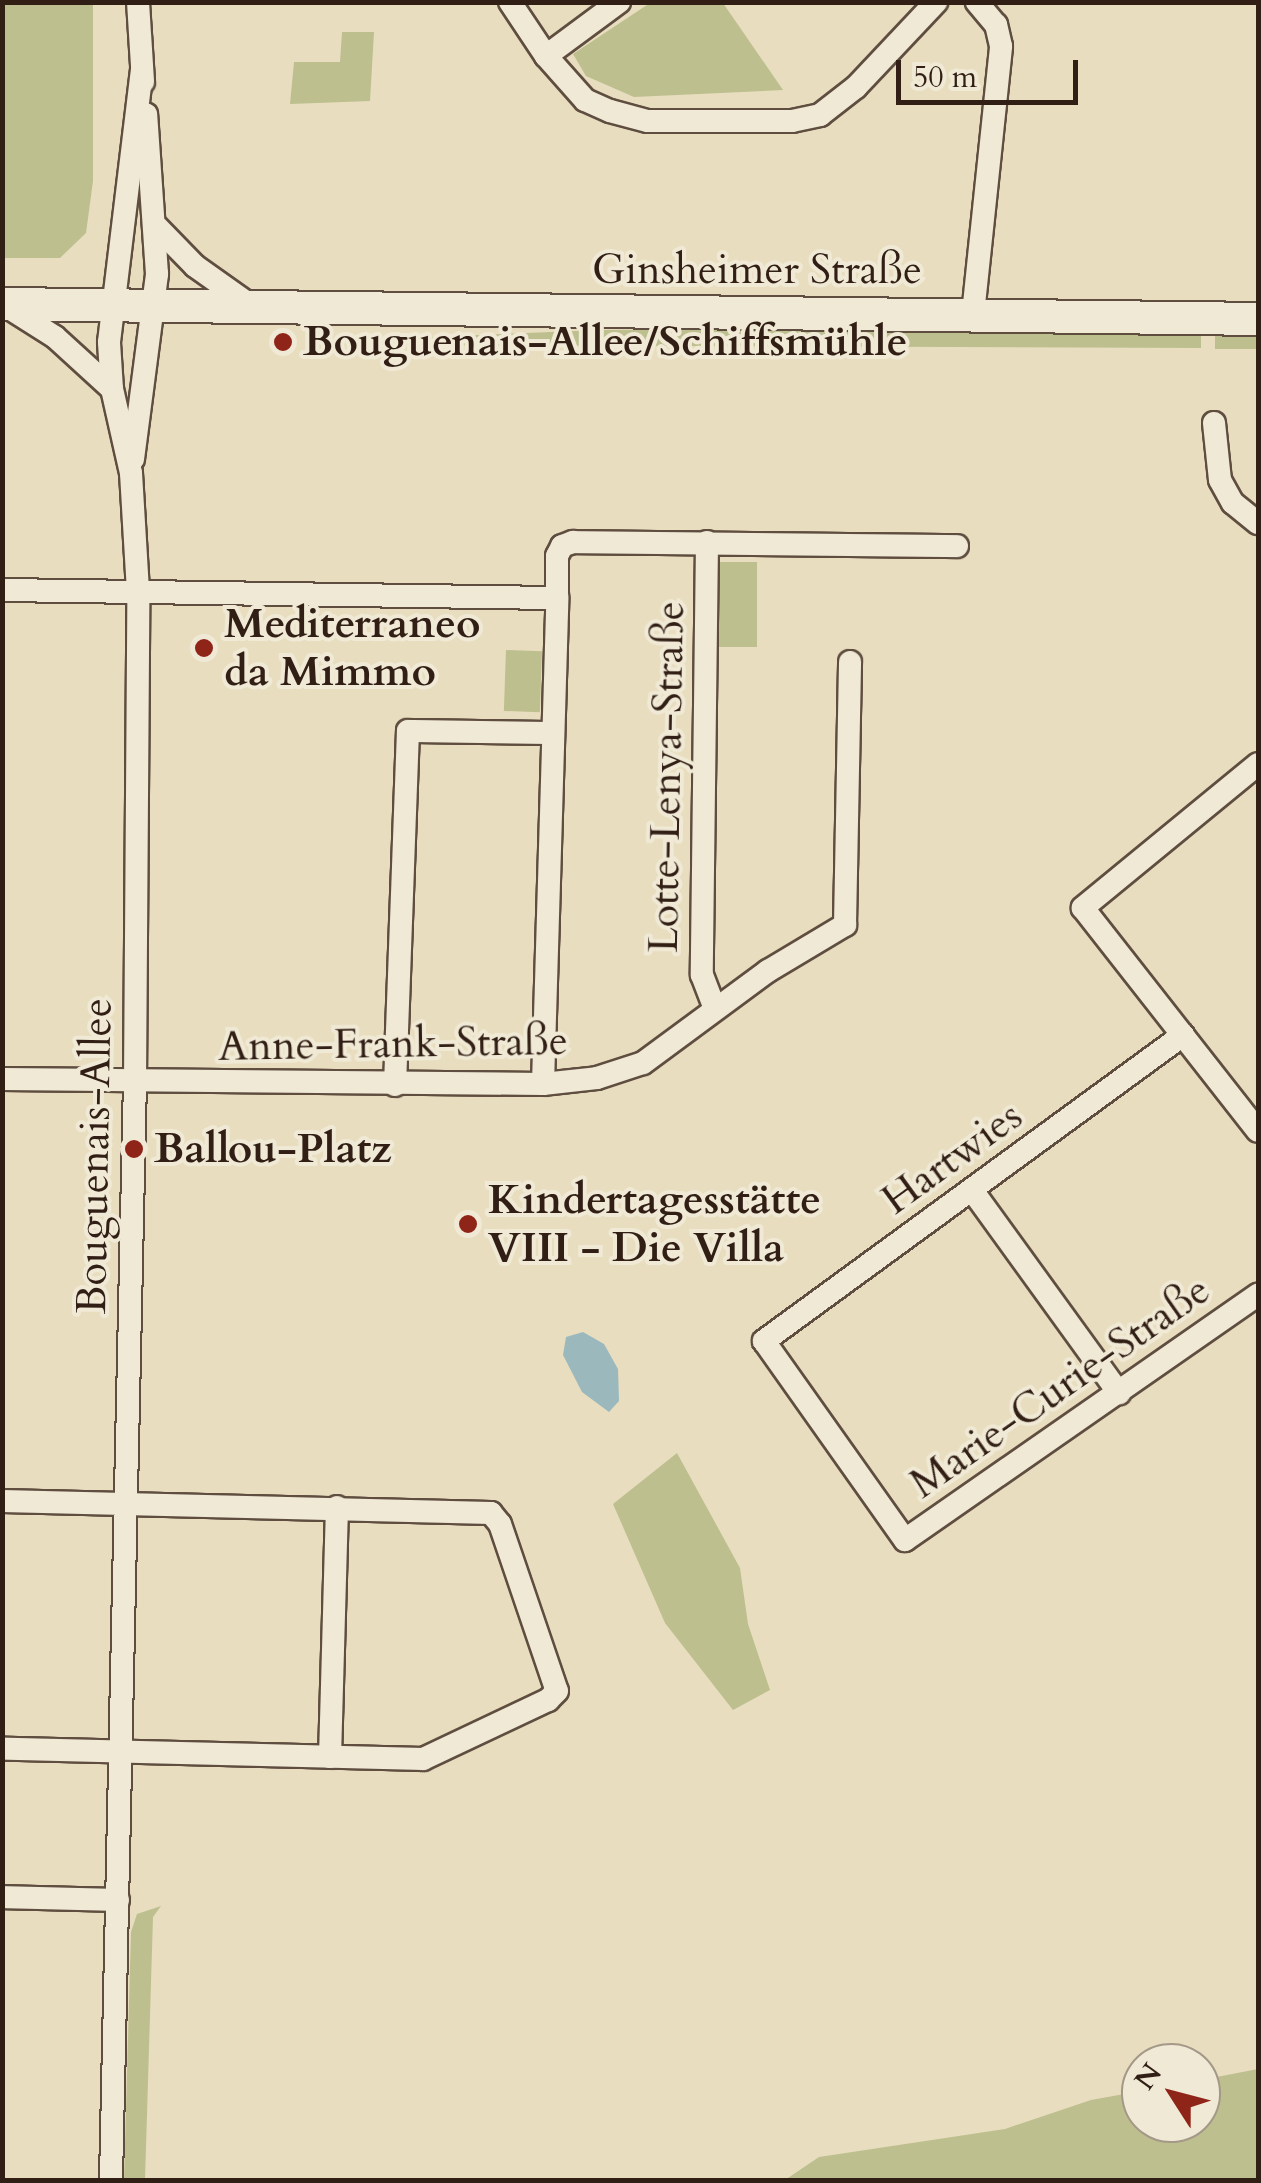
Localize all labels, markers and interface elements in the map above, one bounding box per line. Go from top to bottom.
scale bar [901,40,1084,102]
text: 50 m [913,57,977,98]
street label: Ginsheimer Straße [592,245,922,295]
place label: Bouguenais-Allee/Schiffsmühle [303,317,907,367]
marker: Bouguenais-Allee/Schiffsmühle [272,331,294,353]
place label: Mediterraneo da Mimmo [224,599,481,698]
street label: Lotte-Lenya-Straße [639,601,695,953]
marker: Mediterraneo da Mimmo [193,637,215,659]
street label: Bouguenais-Allee [67,998,123,1314]
street label: Anne-Frank-Straße [218,1016,568,1072]
street label: Hartwies [872,1090,1032,1226]
place label: Ballou-Platz [154,1124,392,1174]
marker: Ballou-Platz [123,1138,145,1160]
place label: Kindertagesstätte VIII - Die Villa [488,1175,821,1274]
marker: Kindertagesstätte VIII - Die Villa [457,1213,479,1235]
street label: Marie-Curie-Straße [900,1265,1220,1509]
north arrow [1121,2043,1221,2143]
text: N [1126,2056,1171,2098]

